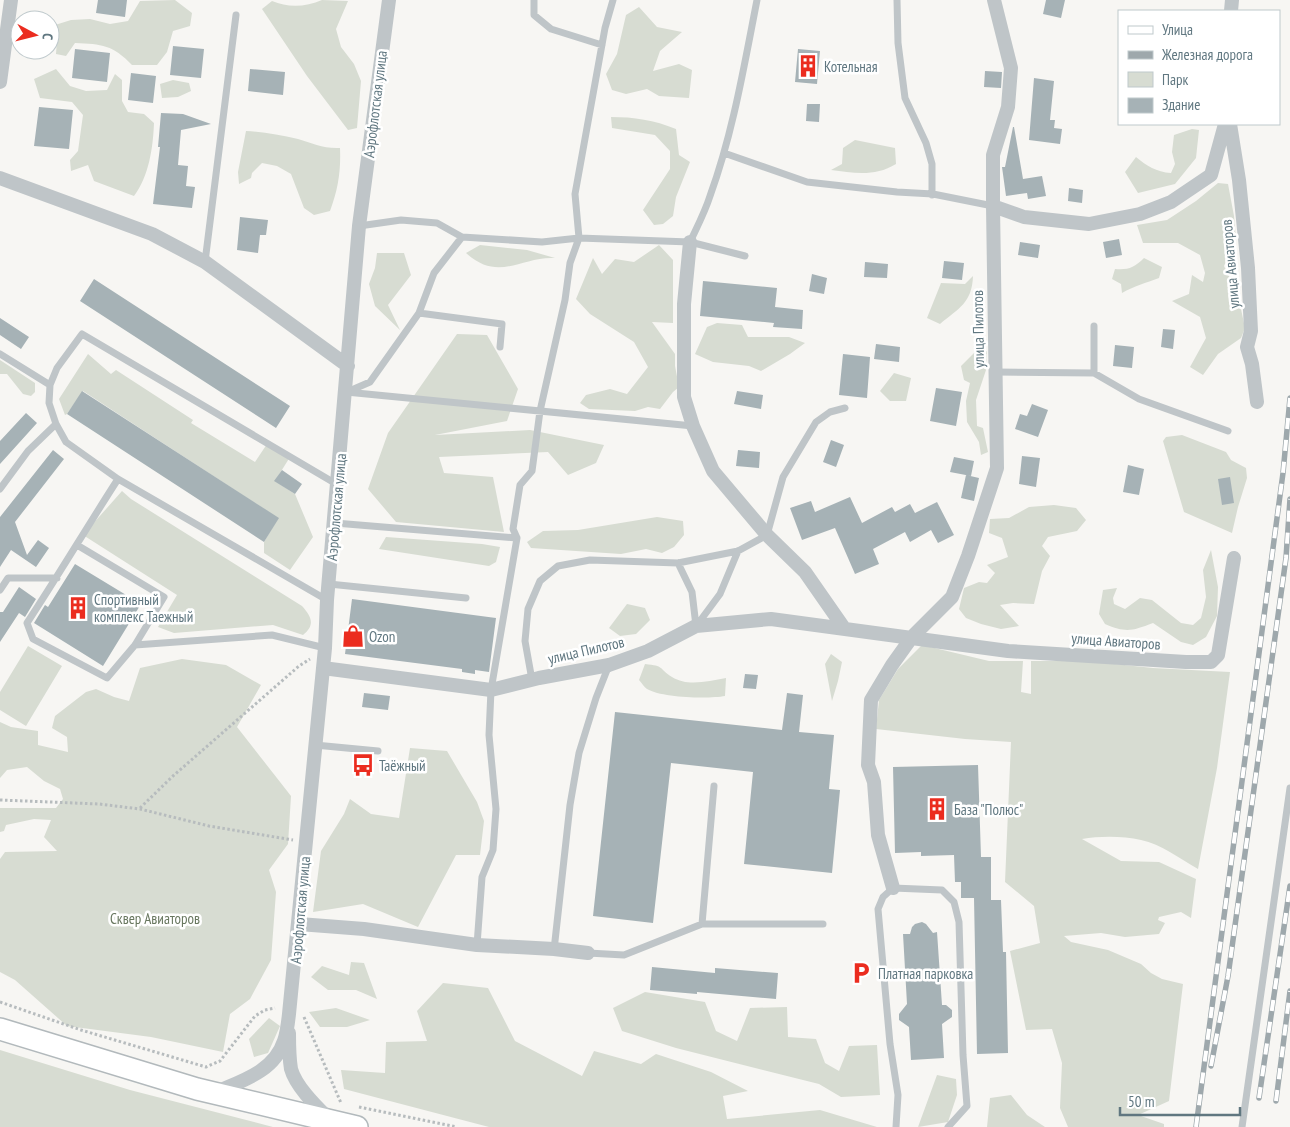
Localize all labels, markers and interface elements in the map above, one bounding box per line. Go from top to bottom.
north arrow [10,10,60,60]
legend [1118,10,1280,125]
text: Улица [1162,20,1193,39]
text: С [39,32,57,41]
text: Железная дорога [1161,45,1253,64]
street label: Аэрофлотская улица [359,49,391,159]
building icon: Котельная [795,53,821,79]
place label: Котельная [824,57,878,76]
text: Парк [1162,70,1188,89]
text: Здание [1162,95,1200,114]
street label: улица Авиаторов [1217,219,1243,309]
street label: улица Пилотов [968,290,988,368]
street label: Аэрофлотская улица [322,452,350,562]
place label: Спортивный комплекс Таежный [94,590,193,626]
building icon: Спортивный комплекс Таежный [65,595,91,621]
shop icon: Ozon [340,623,366,649]
place label: Ozon [369,627,395,646]
street label: улица Авиаторов [1071,628,1161,654]
street label: улица Пилотов [546,632,626,668]
bus stop icon: Таёжный [350,752,376,778]
place label: Таёжный [379,756,426,775]
building icon: База "Полюс" [924,796,950,822]
place label: База "Полюс" [954,800,1023,819]
street label: Аэрофлотская улица [286,855,314,965]
park label: Сквер Авиаторов [110,909,200,928]
parking icon: Платная парковка [848,960,874,986]
place label: Платная парковка [878,964,973,983]
scale bar [1120,1084,1240,1116]
text: 50 m [1128,1092,1154,1111]

